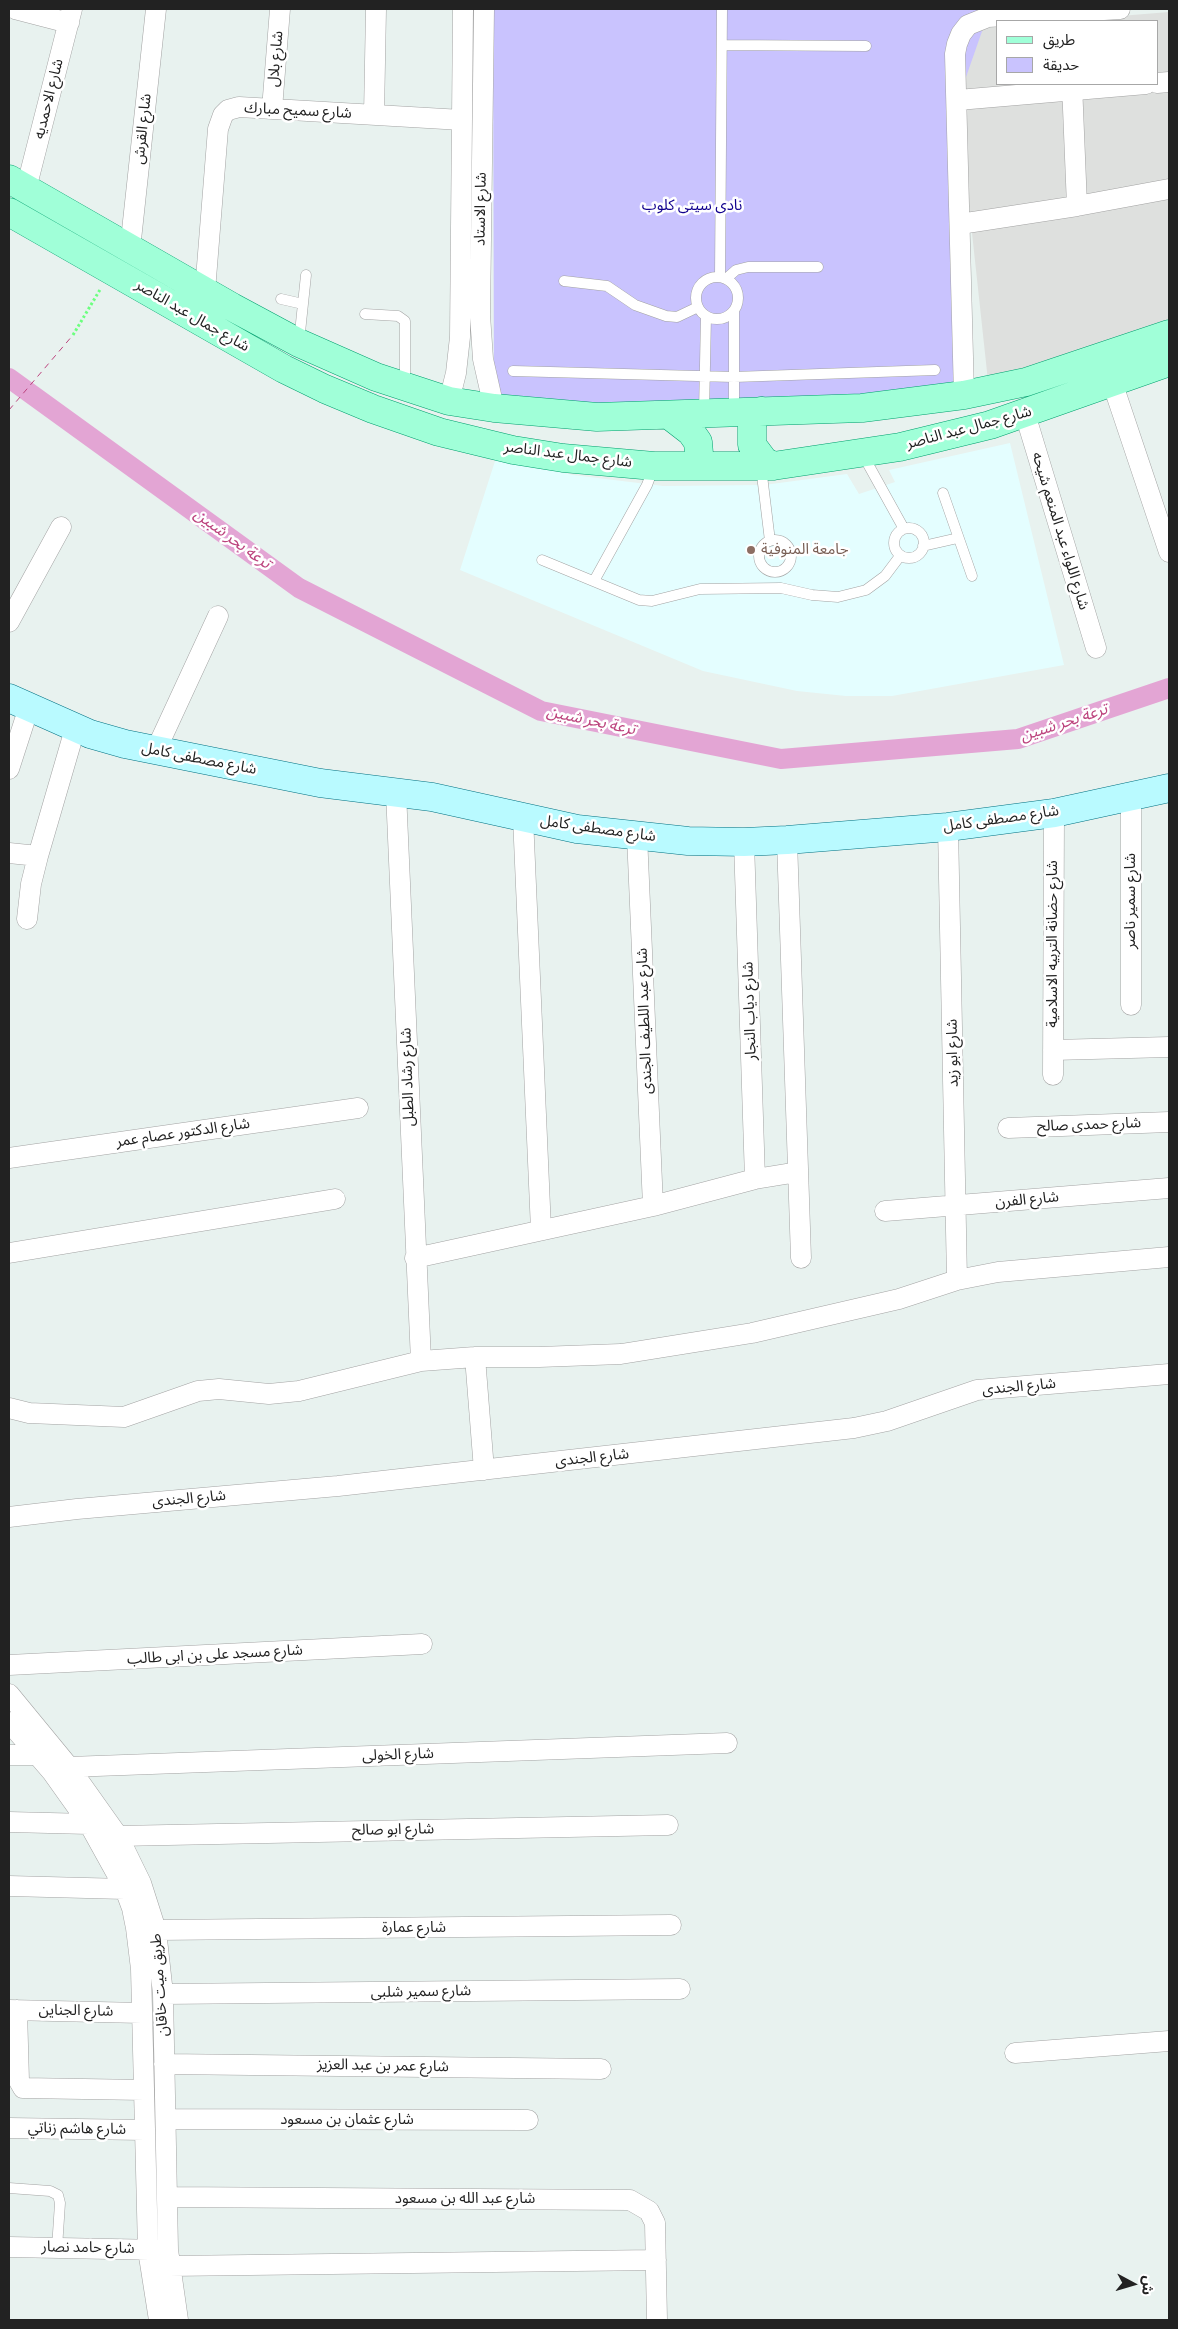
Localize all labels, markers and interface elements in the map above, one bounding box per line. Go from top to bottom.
legend [996,20,1158,85]
text: طريق [1043,29,1075,50]
street label: شارع بلال [265,30,287,88]
text: حديقة [1043,54,1079,75]
street label: شارع الاحمديه [30,57,68,141]
street label: شارع القرش [130,93,156,165]
street label: شارع سميح مبارك [244,99,352,123]
street label: شارع الاستاد [471,172,491,246]
park label: نادى سيتى كلوب [642,197,742,215]
street label: شارع جمال عبد الناصر [132,276,252,356]
street label: شارع جمال عبد الناصر [904,403,1034,453]
street label: شارع جمال عبد الناصر [503,438,633,472]
street label: شارع اللواء عبد المنعم شيحه [1027,450,1093,612]
water label: ترعة بحر شبين [190,505,274,573]
place label: جامعة المنوفية [761,541,849,559]
marker: جامعة المنوفية [745,544,757,556]
water label: ترعة بحر شبين [1018,700,1110,746]
water label: ترعة بحر شبين [545,702,637,740]
street label: شارع مصطفى كامل [140,739,258,779]
street label: شارع مصطفى كامل [942,802,1060,836]
street label: شارع مصطفى كامل [539,812,657,846]
street label: شارع سمير ناصر [1122,853,1140,949]
street label: شارع حضانة التربيه الاسلامية [1044,860,1062,1028]
street label: شارع عبد اللطيف الجندى [633,948,657,1094]
street label: شارع دياب النجار [739,961,761,1061]
street label: شارع ابو زيد [943,1019,963,1087]
street label: شارع رشاد الطبل [397,1027,419,1127]
street label: شارع حمدى صالح [1036,1114,1142,1136]
street label: شارع الدكتور عصام عمر [115,1115,251,1151]
street label: شارع الفرن [994,1188,1060,1212]
street label: شارع الجندى [981,1375,1057,1399]
street label: شارع الجندى [554,1445,630,1471]
street label: شارع الجندى [151,1487,227,1511]
street label: شارع مسجد على بن ابى طالب [127,1641,303,1669]
street label: شارع الخولى [362,1745,434,1765]
street label: شارع ابو صالح [352,1820,434,1840]
street label: شارع عمارة [382,1919,446,1937]
street label: طريق ميت خاقان [147,1933,173,2037]
street label: شارع سمير شلبى [371,1982,471,2002]
street label: شارع الجناين [39,2001,113,2021]
street label: شارع عمر بن عبد العزيز [317,2056,449,2076]
street label: شارع عثمان بن مسعود [280,2111,414,2129]
street label: شارع هاشم زناتي [28,2119,126,2139]
street label: شارع عبد الله بن مسعود [395,2190,535,2208]
street label: شارع حامد نصار [41,2238,135,2258]
north arrow [1108,2259,1158,2309]
text: ش [1138,2275,1158,2296]

